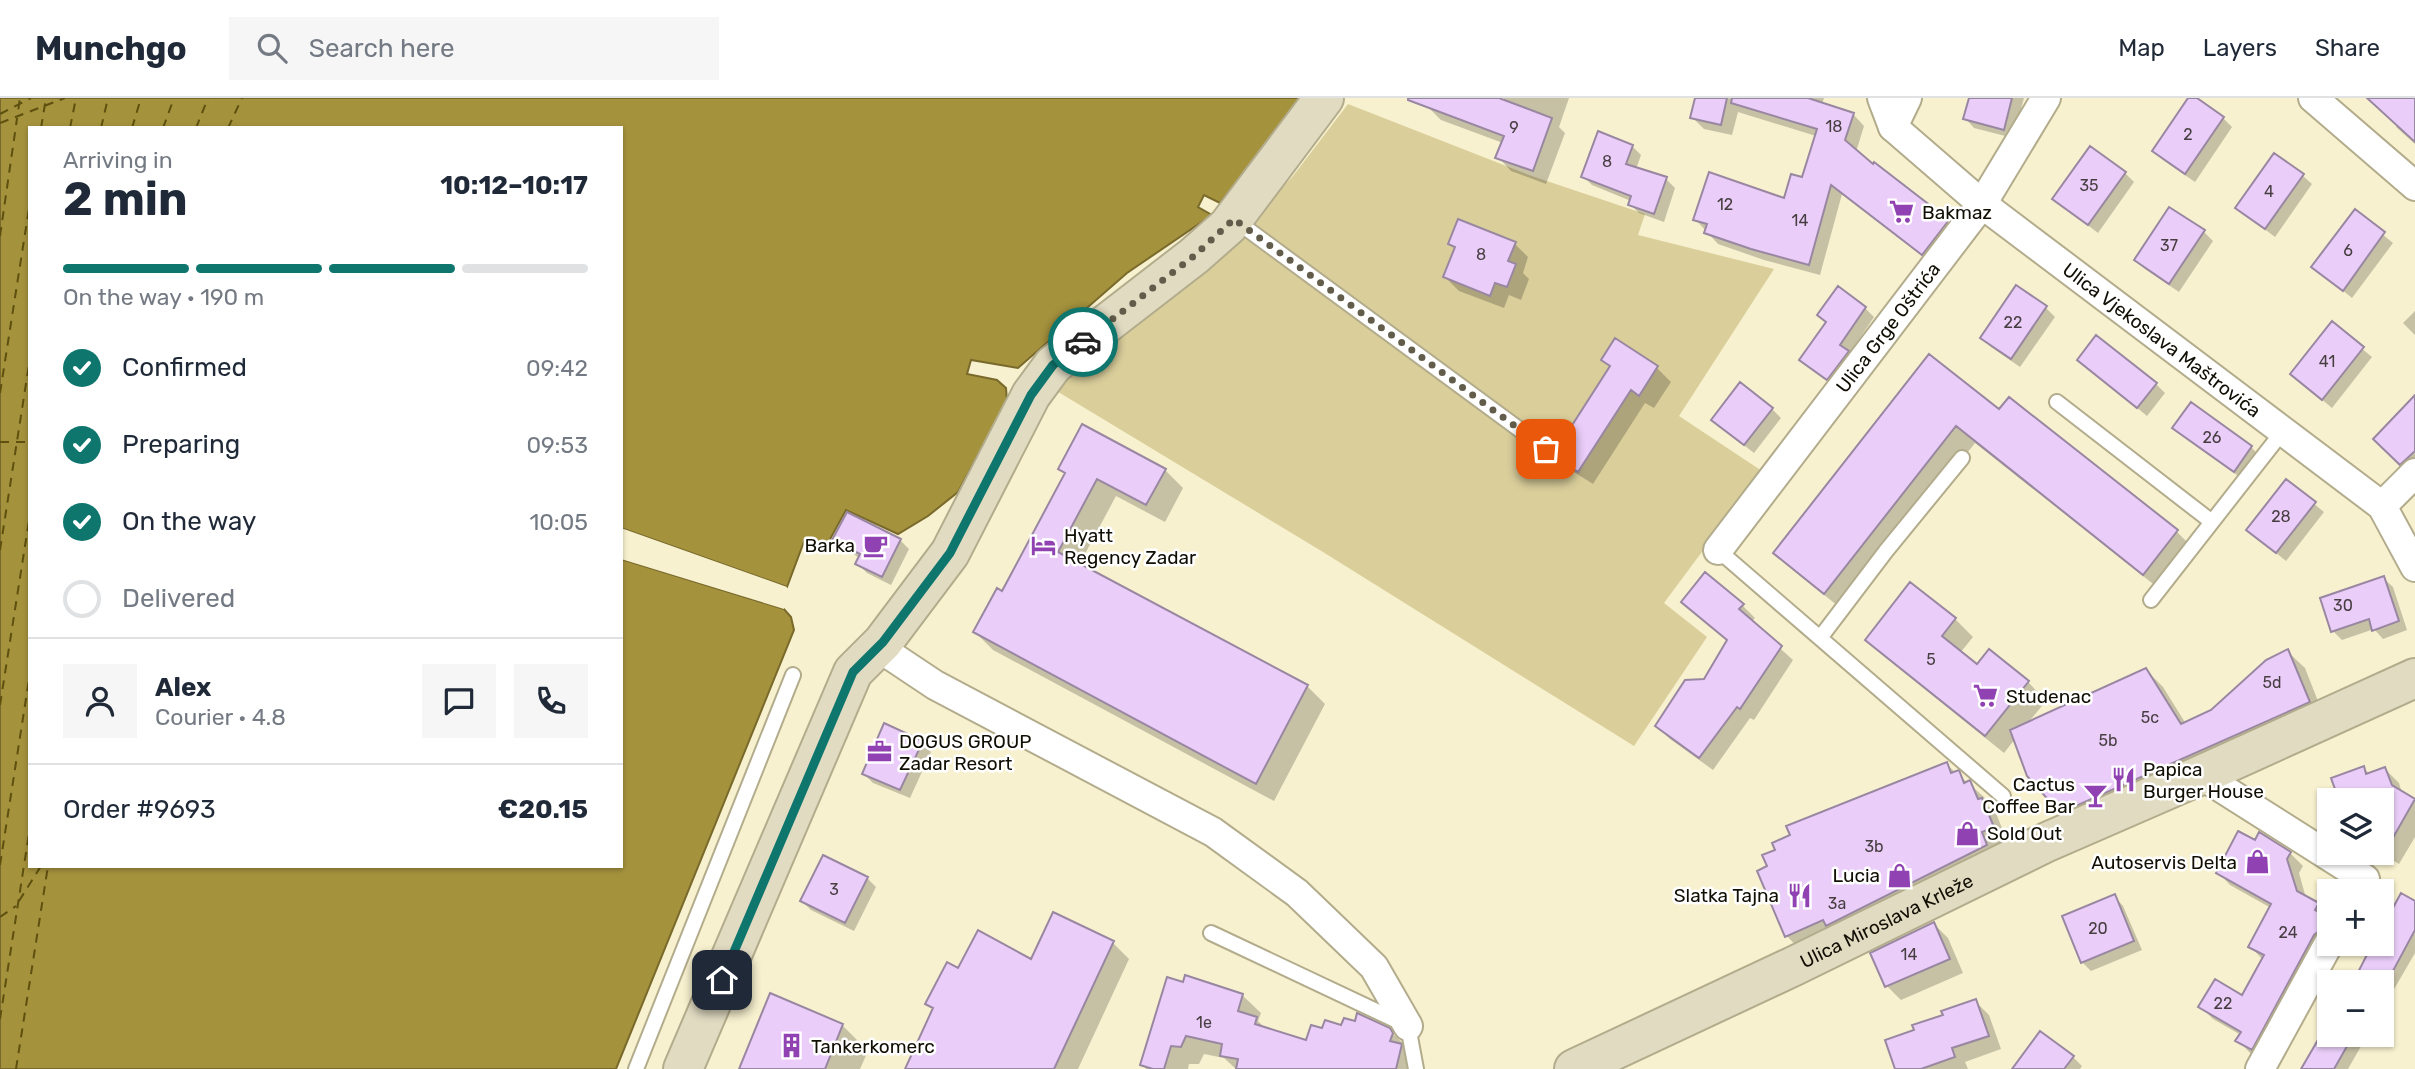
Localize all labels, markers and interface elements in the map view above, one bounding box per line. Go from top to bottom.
search box [229,17,719,80]
text: Munchgo [35,29,187,68]
icon: search [253,29,291,67]
text: Search here [309,33,455,64]
text: Map [2118,34,2165,62]
text: Layers [2203,34,2277,62]
text: Share [2315,34,2380,62]
house number: 18 [1825,117,1843,136]
house number: 9 [1509,118,1519,137]
house number: 2 [2183,125,2193,144]
text: Arriving in [63,146,173,174]
house number: 8 [1602,152,1612,171]
text: 10:12–10:17 [440,170,588,201]
text: 2 min [63,172,188,227]
house number: 35 [2079,176,2099,195]
house number: 4 [2264,182,2274,201]
house number: 12 [1717,195,1733,214]
supermarket icon: Bakmaz [1888,198,1916,226]
place label: Bakmaz [1922,201,1992,224]
house number: 14 [1792,211,1808,230]
house number: 37 [2160,236,2178,255]
house number: 6 [2343,241,2353,260]
house number: 8 [1476,245,1486,264]
street label: Ulica Grge Oštrića [1831,258,1945,397]
street label: Ulica Vjekoslava Maštrovića [2058,258,2265,422]
text: On the way · 190 m [63,283,264,311]
courier [1048,307,1118,377]
house number: 22 [2004,313,2022,332]
icon: car [1064,323,1102,361]
icon: check [63,349,101,387]
text: Confirmed [122,352,247,383]
house number: 41 [2319,352,2335,371]
text: 09:42 [526,354,588,382]
pin [1516,419,1576,479]
icon: check [63,426,101,464]
house number: 26 [2202,428,2222,447]
text: Preparing [122,429,240,460]
icon: bag [1527,430,1565,468]
text: 09:53 [526,431,588,459]
icon: check [63,503,101,541]
text: On the way [122,506,256,537]
house number: 28 [2271,507,2291,526]
text: 10:05 [529,508,588,536]
place label: Hyatt Regency Zadar [1064,524,1197,569]
cafe icon: Barka [861,531,889,559]
hotel icon: Hyatt Regency Zadar [1030,532,1058,560]
place label: Barka [805,534,855,557]
text: Delivered [122,583,235,614]
house number: 30 [2333,596,2353,615]
house number: 5 [1926,650,1936,669]
button: person [63,664,137,738]
button: chat [422,664,496,738]
button: phone [514,664,588,738]
text: Alex [155,672,211,703]
house number: 5d [2262,673,2282,692]
supermarket icon: Studenac [1972,682,2000,710]
place label: Studenac [2006,685,2091,708]
text: Courier · 4.8 [155,703,286,731]
house number: 5c [2141,708,2159,727]
place label: DOGUS GROUP Zadar Resort [899,730,1031,775]
house number: 5b [2098,731,2118,750]
office icon: DOGUS GROUP Zadar Resort [865,738,893,766]
place label: Papica Burger House [2143,758,2264,803]
restaurant icon: Papica Burger House [2109,766,2137,794]
place label: Cactus Coffee Bar [1982,773,2076,818]
bar icon: Cactus Coffee Bar [2081,781,2109,809]
map controls [2317,788,2394,1047]
button: layers [2317,788,2394,865]
text: Order #9693 [63,794,216,825]
text: €20.15 [498,794,588,825]
shop icon: Sold Out [1953,819,1981,847]
place label: Sold Out [1987,822,2063,845]
house number: 3b [1864,837,1884,856]
shop icon: Autoservis Delta [2243,848,2271,876]
place label: Autoservis Delta [2091,851,2237,874]
shop icon: Lucia [1886,861,1914,889]
place label: Lucia [1833,864,1880,887]
street label: Ulica Miroslava Krleže [1796,869,1977,973]
button: + [2317,879,2394,956]
house number: 3 [829,880,839,899]
restaurant icon: Slatka Tajna [1785,881,1813,909]
place label: Slatka Tajna [1674,884,1779,907]
house number: 3a [1828,894,1846,913]
house number: 20 [2088,919,2108,938]
house number: 24 [2278,923,2298,942]
house number: 14 [1901,945,1917,964]
pin [692,950,752,1010]
icon: home [703,961,741,999]
button: − [2317,970,2394,1047]
house number: 22 [2214,994,2232,1013]
house number: 1e [1196,1013,1212,1032]
building icon: Tankerkomerc [777,1032,805,1060]
place label: Tankerkomerc [811,1035,935,1058]

